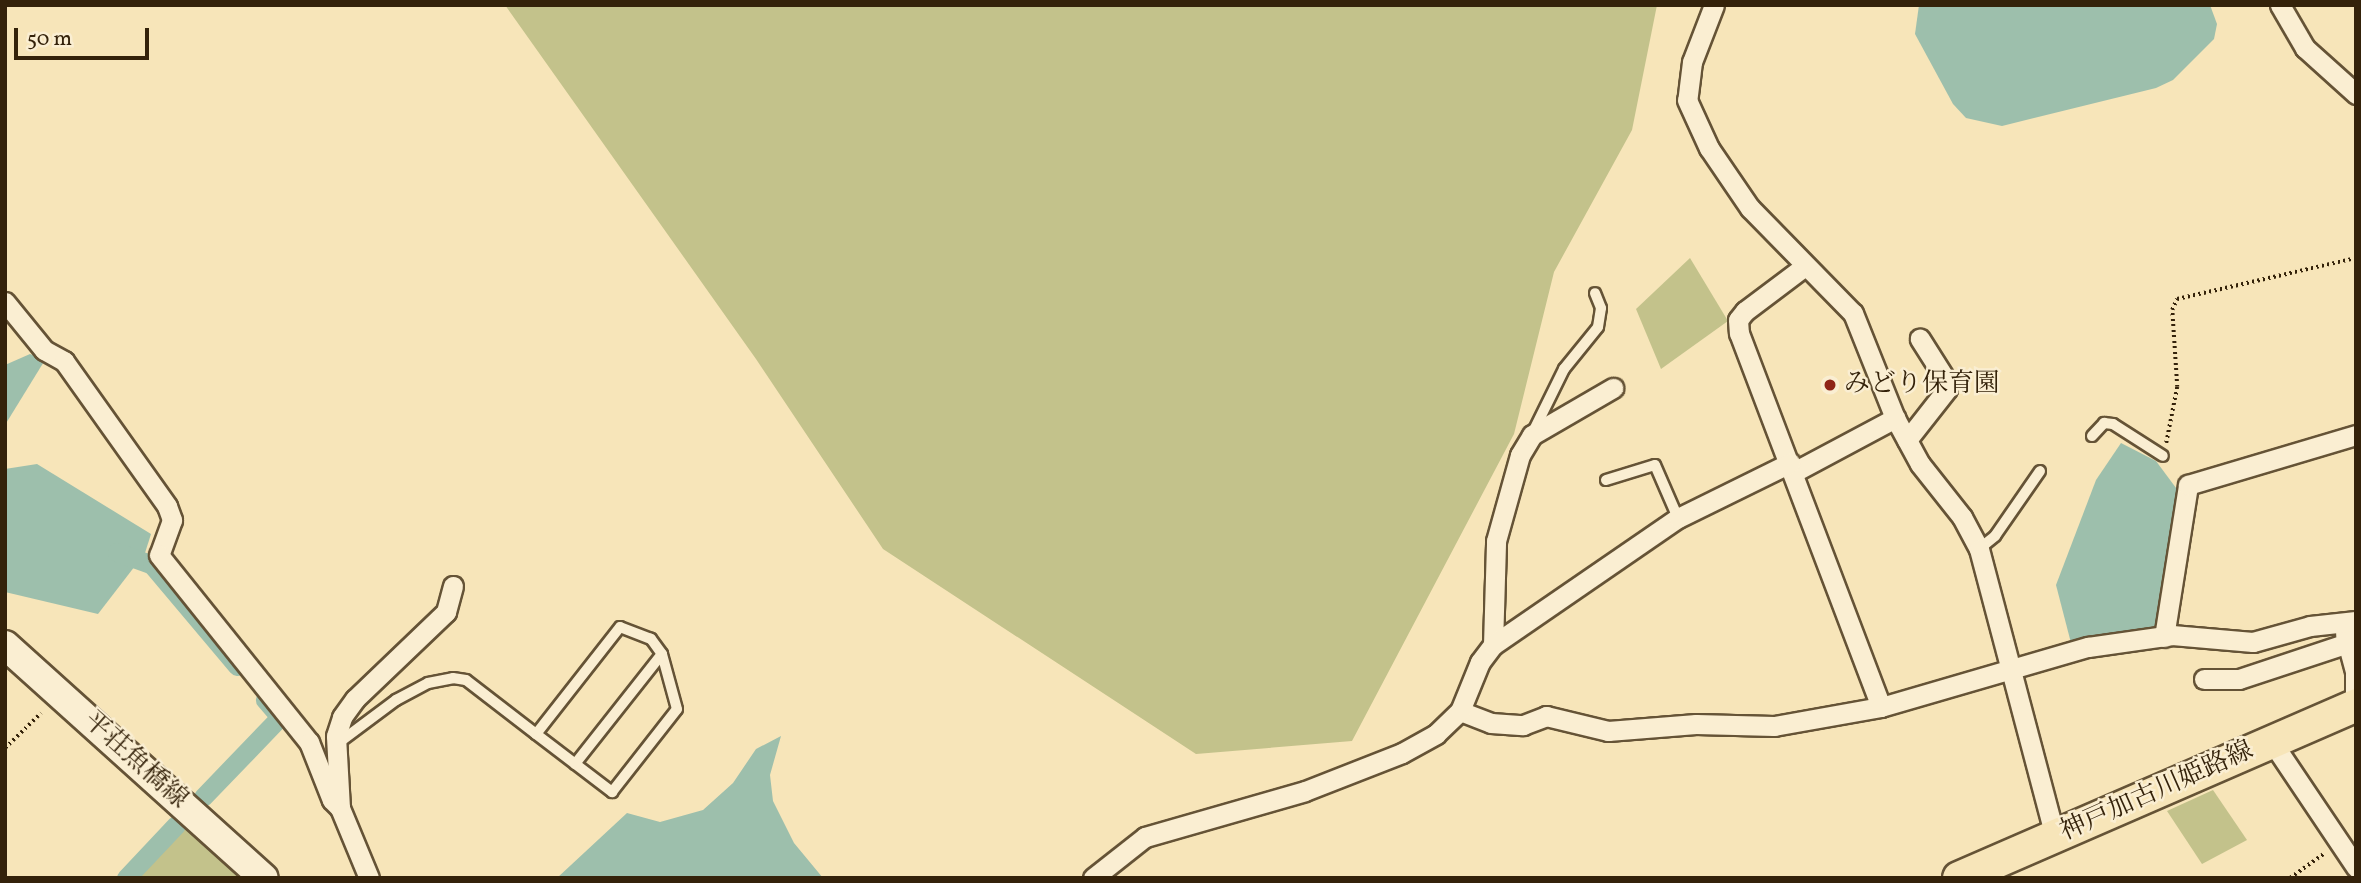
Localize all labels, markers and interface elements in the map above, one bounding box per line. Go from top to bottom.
scale bar [18,14,152,58]
text: 50 m [27,25,72,54]
place label: みどり保育園 [1844,369,2000,401]
marker: みどり保育園 [1822,377,1838,393]
street label: 平荘魚橋線 [76,706,194,816]
street label: 神戸加古川姫路線 [2056,735,2258,849]

